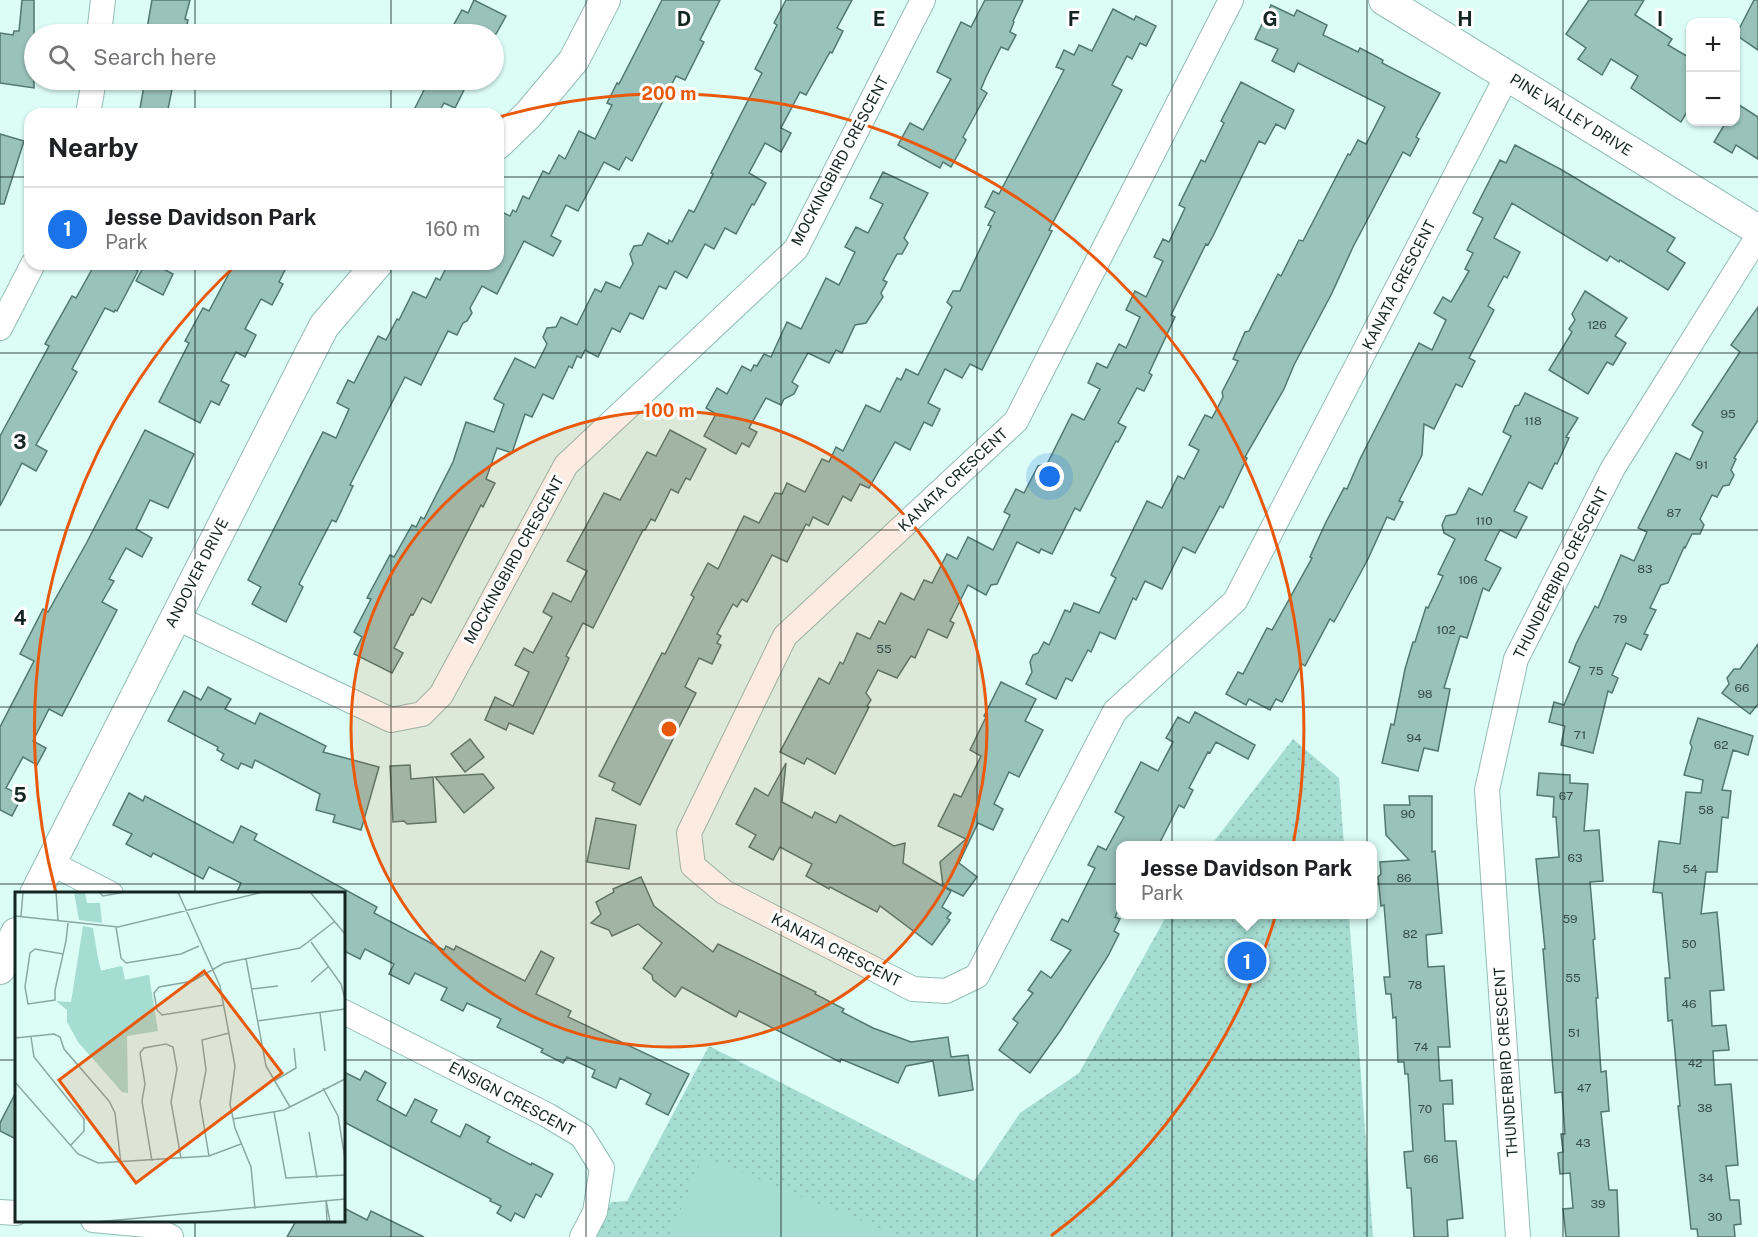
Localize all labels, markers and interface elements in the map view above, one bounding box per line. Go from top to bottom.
text: D [677,7,691,31]
text: E [873,7,885,31]
text: F [1068,7,1080,31]
text: G [1262,7,1278,31]
text: H [1457,7,1473,31]
text: I [1657,7,1663,31]
map controls [1686,18,1740,126]
button: + [1686,18,1740,72]
search box [24,24,504,90]
icon: search [45,41,78,74]
text: Search here [93,44,217,70]
street label: PINE VALLEY DRIVE [1507,70,1635,159]
button: − [1686,72,1740,126]
street label: MOCKINGBIRD CRESCENT [788,73,892,248]
text: 200 m [642,83,696,104]
text: Nearby [48,132,138,163]
text: Jesse Davidson Park [105,204,316,230]
text: 1 [63,217,72,241]
text: 160 m [425,217,480,241]
street label: KANATA CRESCENT [1358,217,1439,352]
text: Park [105,230,148,254]
house number: 126 [1587,318,1607,332]
text: 100 m [643,400,695,421]
house number: 95 [1720,407,1736,421]
house number: 118 [1524,414,1542,428]
street label: KANATA CRESCENT [894,425,1011,535]
text: 3 [13,430,27,454]
house number: 91 [1696,458,1708,472]
your location [1035,462,1064,491]
street label: MOCKINGBIRD CRESCENT [460,473,567,647]
street label: THUNDERBIRD CRESCENT [1510,484,1611,661]
house number: 87 [1667,506,1681,520]
house number: 110 [1475,514,1493,528]
street label: ANDOVER DRIVE [162,515,232,630]
house number: 83 [1637,562,1653,576]
house number: 106 [1458,573,1478,587]
text: 4 [13,606,27,630]
house number: 79 [1613,612,1627,626]
house number: 102 [1436,623,1456,637]
house number: 55 [876,642,892,656]
house number: 75 [1589,664,1604,678]
house number: 66 [1735,681,1749,695]
house number: 98 [1417,687,1433,701]
centre of rings [659,719,679,739]
house number: 71 [1574,728,1586,742]
house number: 94 [1406,731,1422,745]
house number: 62 [1714,738,1728,752]
text: 5 [13,783,27,807]
house number: 67 [1559,789,1573,803]
house number: 58 [1698,803,1714,817]
house number: 90 [1401,807,1415,821]
popup [1116,841,1377,919]
house number: 63 [1568,851,1582,865]
text: Jesse Davidson Park [1141,855,1352,881]
house number: 54 [1682,862,1698,876]
house number: 86 [1396,871,1412,885]
text: Park [1141,881,1183,905]
inset map [15,892,345,1222]
street label: KANATA CRESCENT [769,909,904,990]
house number: 59 [1562,912,1578,926]
house number: 82 [1403,927,1417,941]
house number: 50 [1681,937,1697,951]
pin: 1 [1228,938,1266,984]
street label: THUNDERBIRD CRESCENT [1490,966,1521,1158]
house number: 55 [1565,971,1581,985]
house number: 78 [1408,978,1423,992]
house number: 46 [1681,997,1697,1011]
house number: 51 [1568,1026,1580,1040]
house number: 74 [1414,1040,1429,1054]
house number: 42 [1688,1056,1702,1070]
street label: ENSIGN CRESCENT [446,1058,578,1139]
house number: 47 [1577,1081,1591,1095]
house number: 38 [1697,1101,1713,1115]
house number: 70 [1418,1102,1432,1116]
house number: 43 [1575,1136,1591,1150]
house number: 66 [1424,1152,1438,1166]
house number: 34 [1698,1171,1714,1185]
house number: 39 [1591,1197,1605,1211]
house number: 30 [1708,1210,1722,1224]

